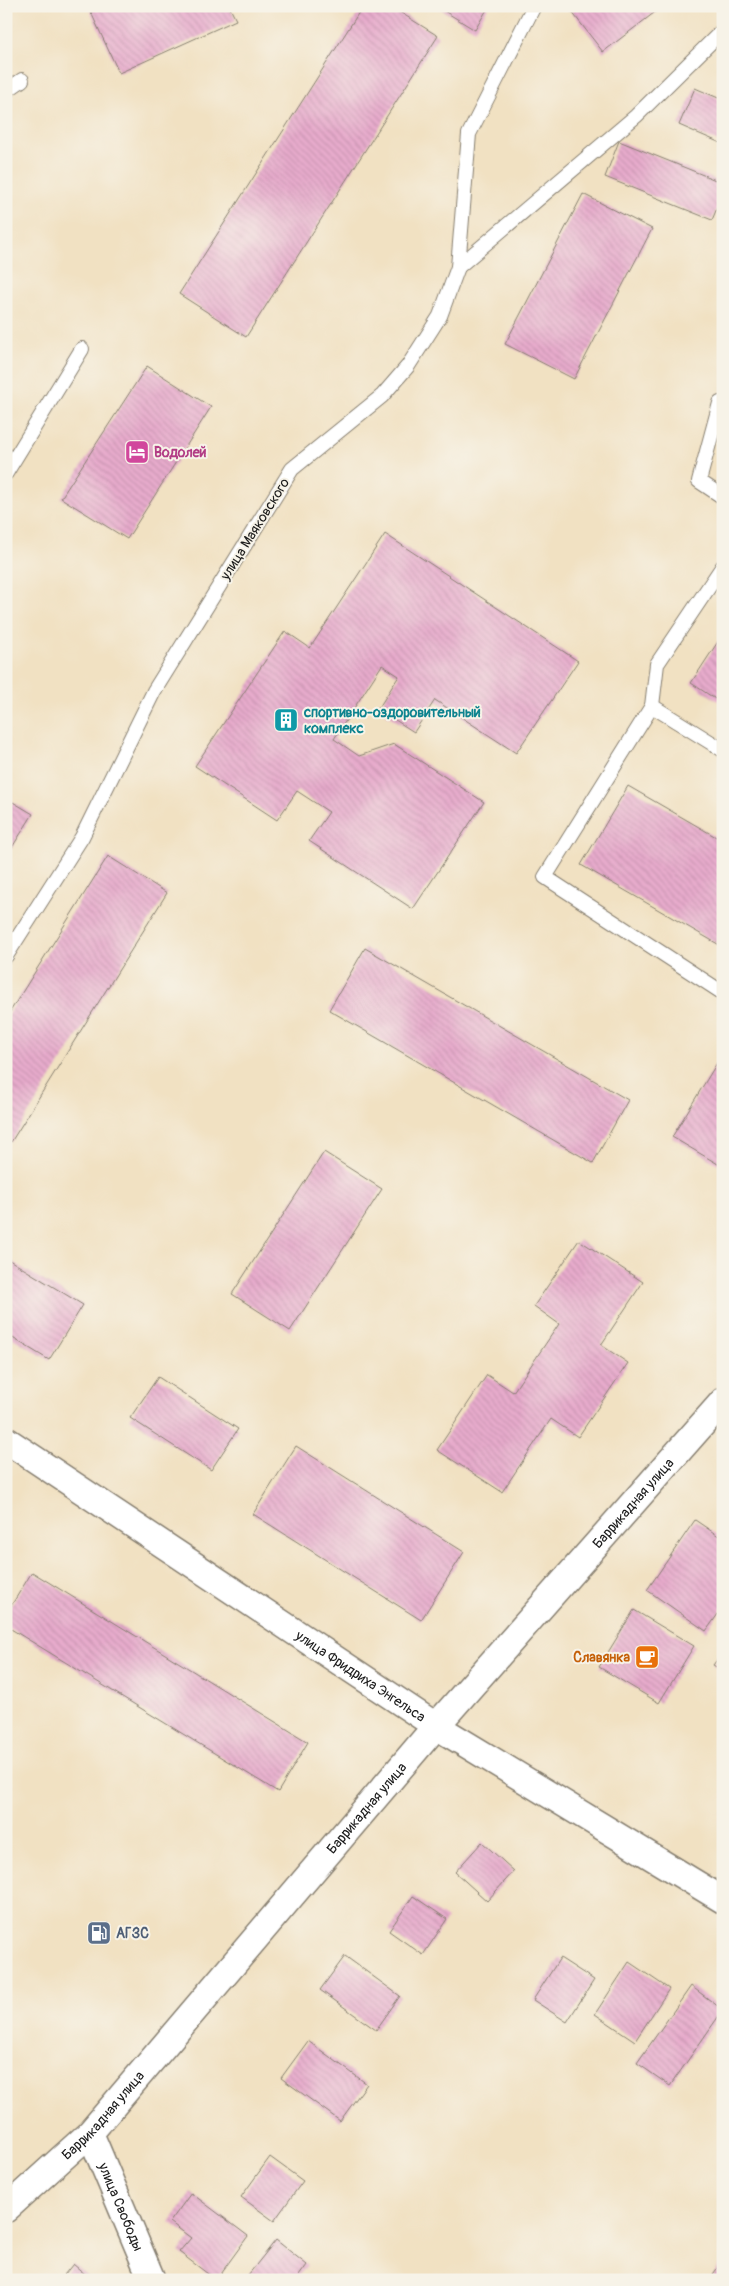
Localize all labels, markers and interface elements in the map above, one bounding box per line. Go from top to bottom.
hotel icon: Водолей [124,439,150,465]
place label: Водолей [154,444,207,461]
street label: улица Маяковского [216,475,293,584]
place label: спортивно-оздоровительный комплекс [303,704,481,737]
building icon: спортивно-оздоровительный комплекс [273,707,299,733]
street label: Баррикадная улица [589,1454,677,1552]
street label: улица Фридриха Энгельса [292,1626,429,1725]
cafe icon: Славянка [634,1644,660,1670]
place label: Славянка [573,1649,630,1666]
street label: Баррикадная улица [323,1759,410,1857]
fuel station icon: АГЗС [86,1920,112,1946]
place label: АГЗС [116,1925,149,1942]
street label: Баррикадная улица [58,2067,148,2163]
street label: улица Свободы [95,2159,147,2253]

